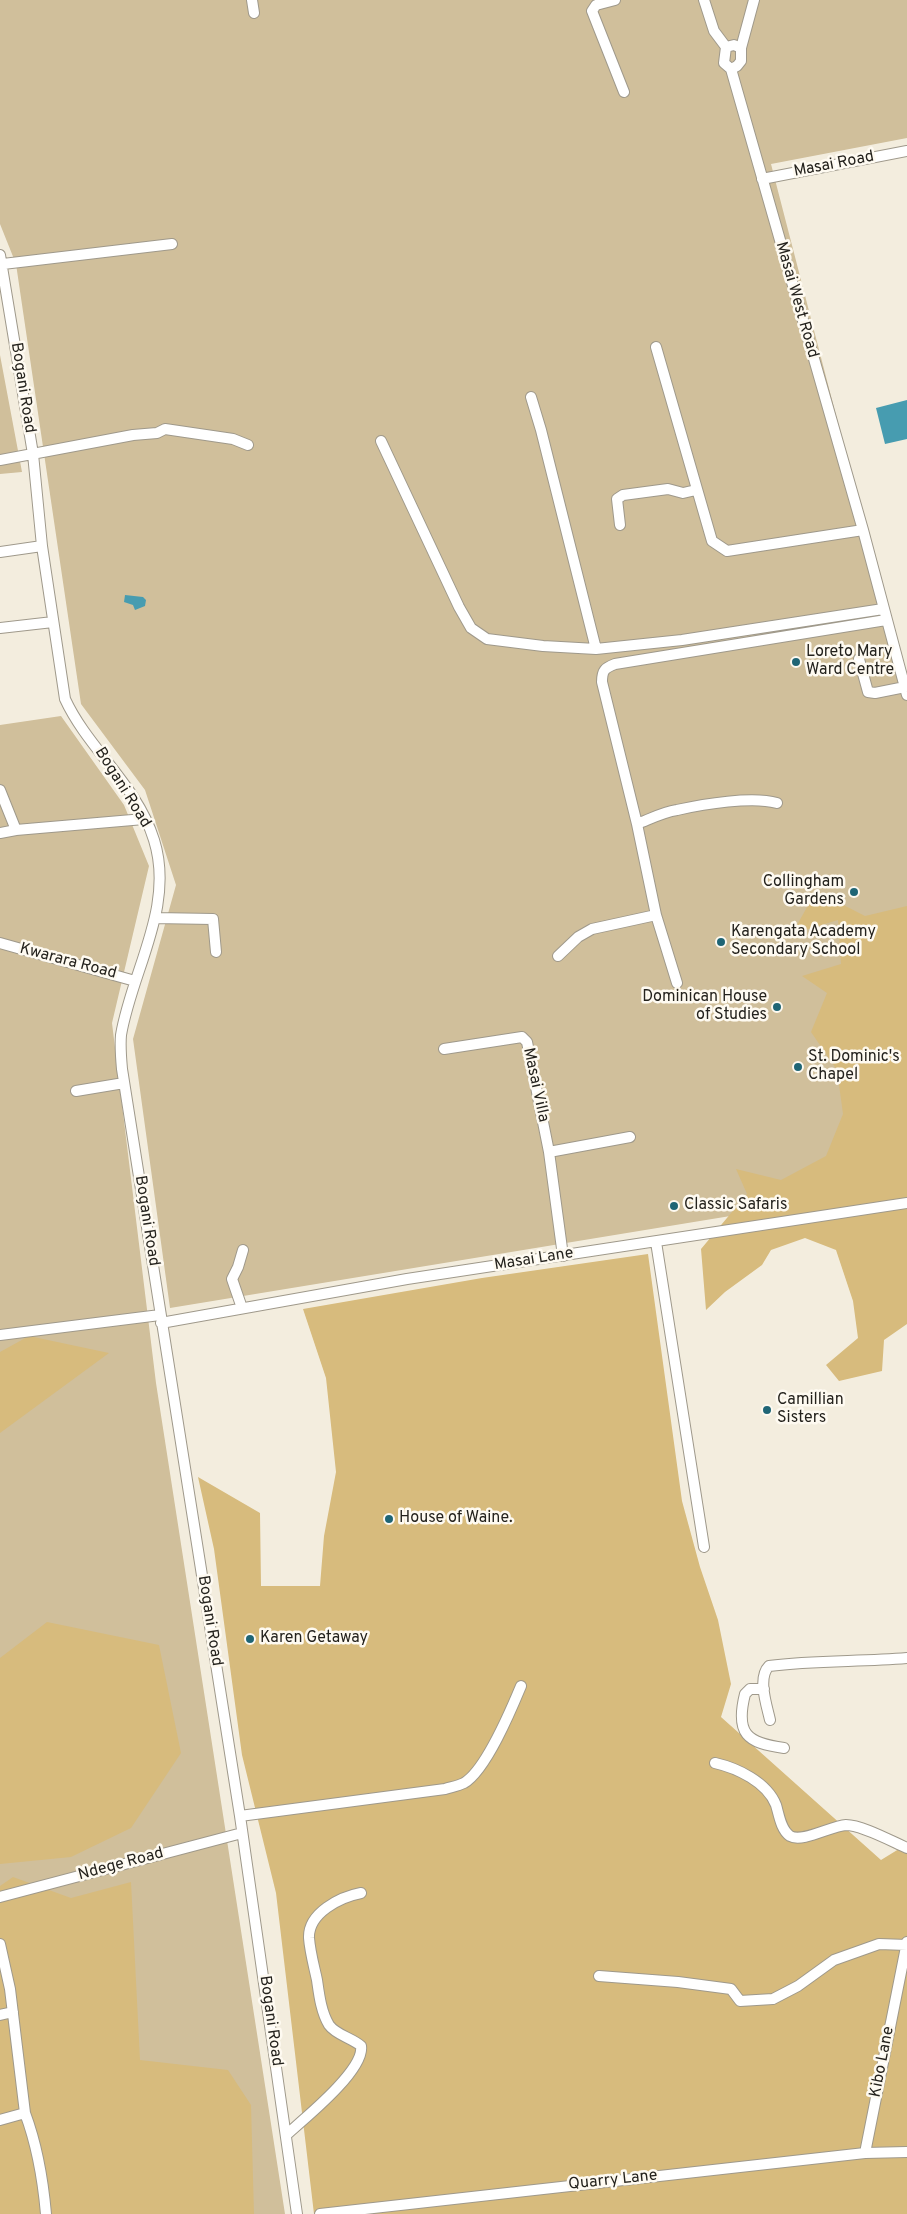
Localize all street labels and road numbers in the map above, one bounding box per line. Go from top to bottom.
street label: Masai Road [792,148,876,182]
street label: Masai West Road [770,240,822,360]
street label: Bogani Road [5,341,39,435]
street label: Bogani Road [90,744,154,832]
street label: Kwarara Road [17,940,119,984]
street label: Masai Villa [518,1046,552,1124]
street label: Bogani Road [129,1174,163,1268]
street label: Masai Lane [493,1244,575,1276]
street label: Bogani Road [192,1574,226,1668]
street label: Ndege Road [76,1844,166,1886]
street label: Bogani Road [254,1974,286,2068]
street label: Kibo Lane [867,2025,899,2099]
street label: Quarry Lane [567,2167,659,2195]

